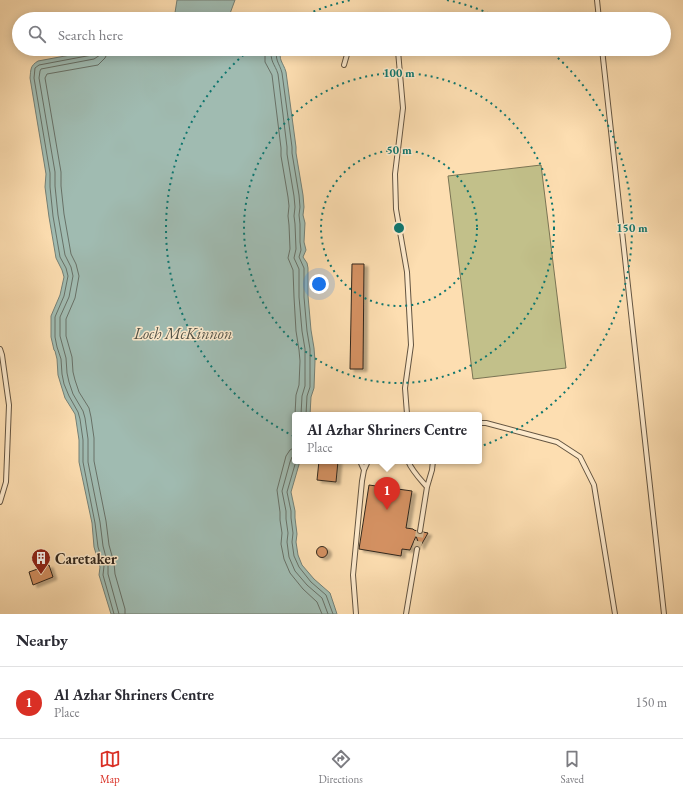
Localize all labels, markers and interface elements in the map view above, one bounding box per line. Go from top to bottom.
search box [12,12,671,56]
icon: search [26,23,48,45]
text: Search here [58,25,123,44]
text: 100 m [383,65,415,81]
text: 50 m [386,142,412,158]
text: 150 m [616,220,648,236]
centre of rings [392,221,406,235]
your location [309,274,329,294]
water label: Loch McKinnon [133,323,232,344]
popup [292,412,482,464]
text: Al Azhar Shriners Centre [307,420,467,439]
text: Place [307,439,333,456]
pin: 1 [374,477,400,510]
building icon: Caretaker [30,547,52,575]
place label: Caretaker [55,549,118,568]
text: Nearby [16,629,68,651]
text: Al Azhar Shriners Centre [54,685,214,704]
text: 1 [26,694,32,711]
text: 150 m [636,694,667,711]
text: Place [54,704,80,721]
tab: Map [99,748,121,786]
tab: Directions [319,748,363,786]
tab: Saved [561,748,584,786]

